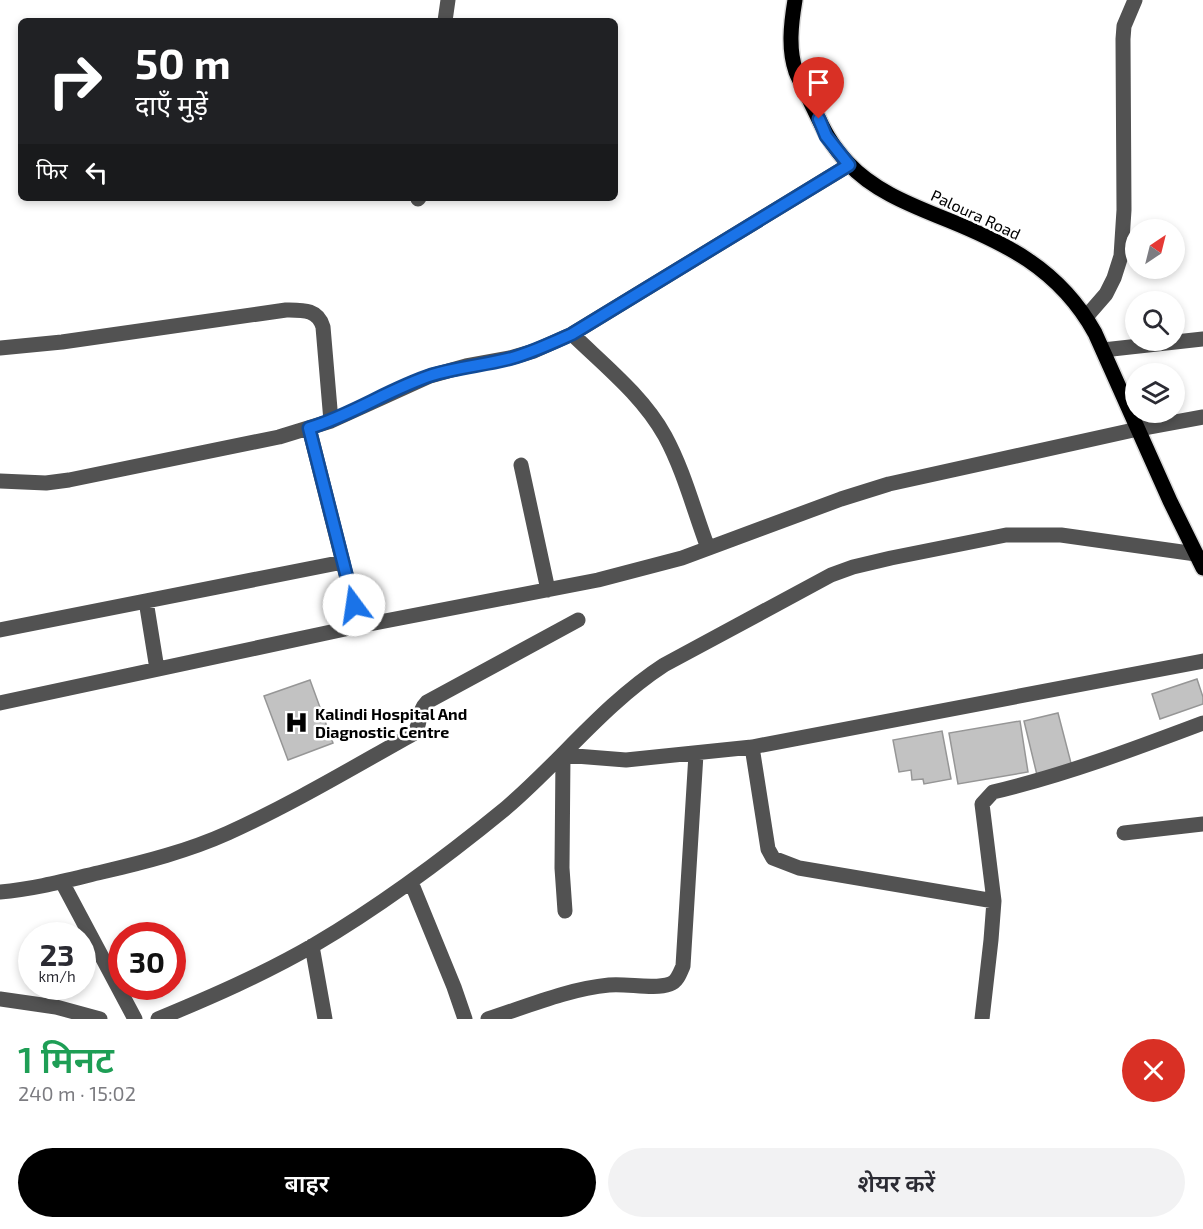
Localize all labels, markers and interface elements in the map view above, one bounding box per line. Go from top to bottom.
text: 50 m [135,37,231,87]
icon: right [36,42,114,120]
pin [793,57,844,119]
icon: arrive [802,66,835,99]
text: दाएँ मुड़ें [135,88,208,120]
icon: left [80,156,113,189]
text: फिर [36,157,68,183]
street label: Paloura Road [928,185,1024,243]
north arrow [1125,219,1185,279]
map controls [1125,219,1185,423]
button: search [1125,291,1185,351]
button: layers [1125,363,1185,423]
position arrow [322,573,386,637]
place label: Kalindi Hospital And Diagnostic Centre [315,704,467,741]
hospital icon: Kalindi Hospital And Diagnostic Centre [284,709,310,735]
speed limit sign: 30 [108,922,186,1000]
text: 23 [40,936,74,972]
text: km/h [38,967,76,985]
text: 1 मिनट [18,1037,114,1080]
button: close [1122,1039,1185,1102]
text: 240 m · 15:02 [18,1081,136,1105]
button: बाहर [18,1148,596,1217]
button: शेयर करें [608,1148,1185,1217]

